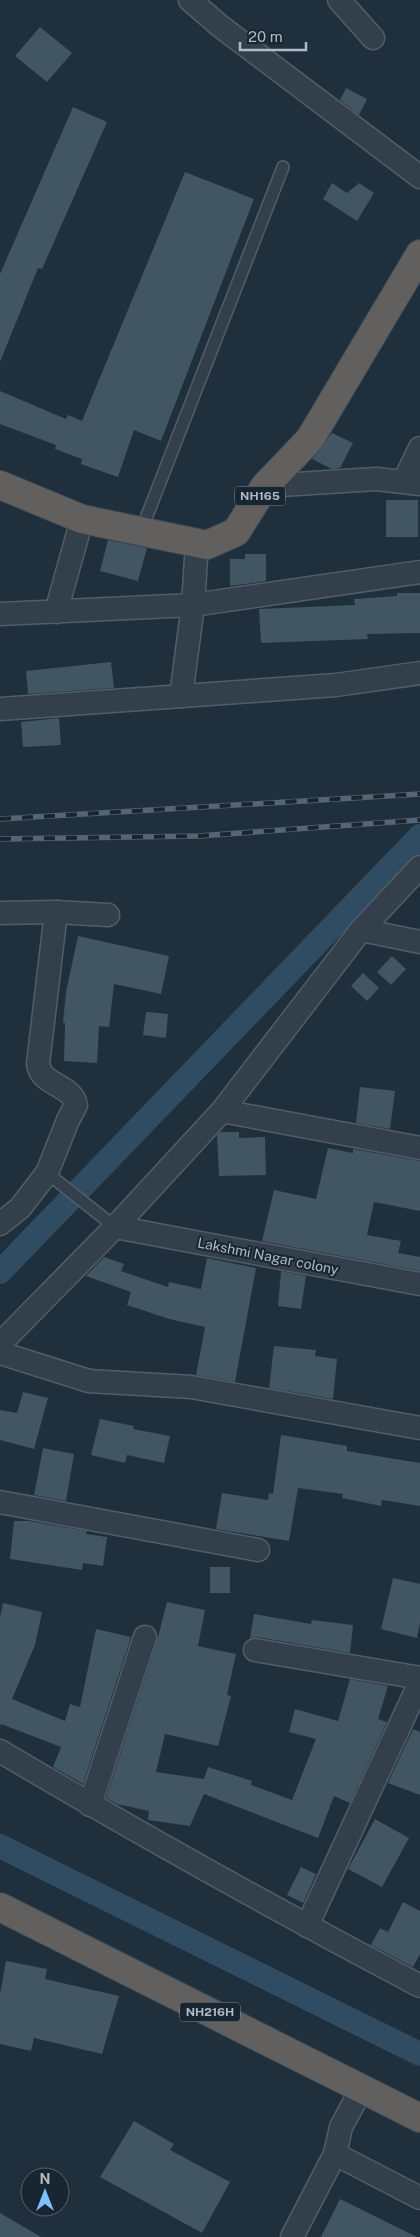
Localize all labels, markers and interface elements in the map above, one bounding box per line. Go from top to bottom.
scale bar [240,20,306,52]
text: 20 m [248,28,283,45]
road number: NH165 [235,486,285,506]
street label: Lakshmi Nagar colony [196,1234,340,1278]
road number: NH216H [180,2002,240,2021]
north arrow [20,2167,70,2217]
text: N [40,2171,50,2187]

